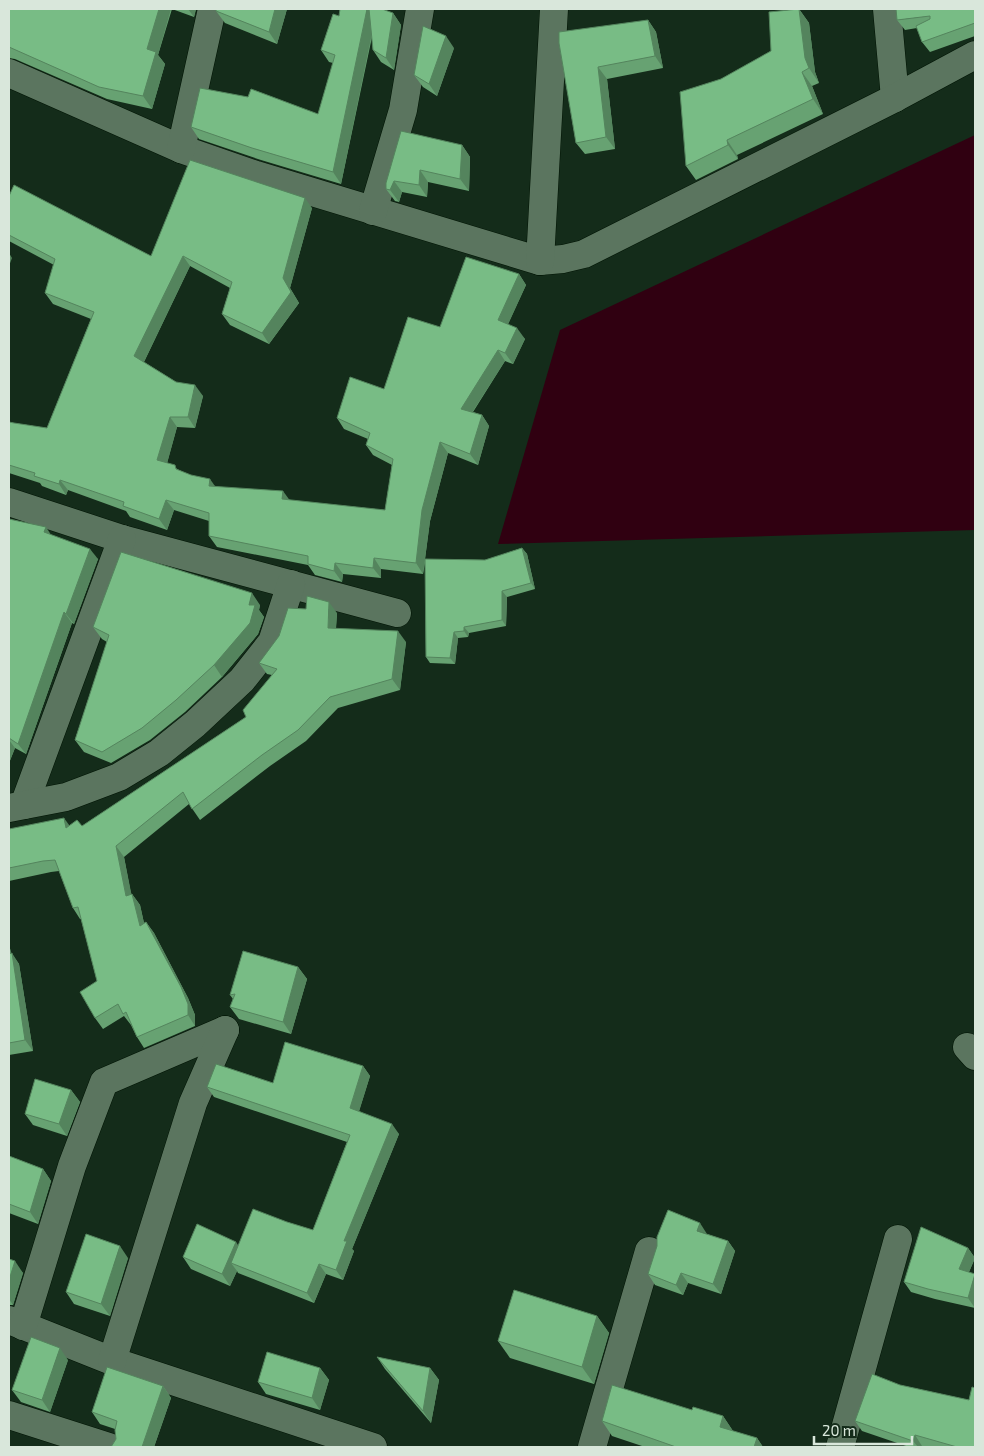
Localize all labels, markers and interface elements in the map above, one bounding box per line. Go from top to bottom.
scale bar [814,1414,912,1446]
text: 20 m [822,1421,856,1439]

